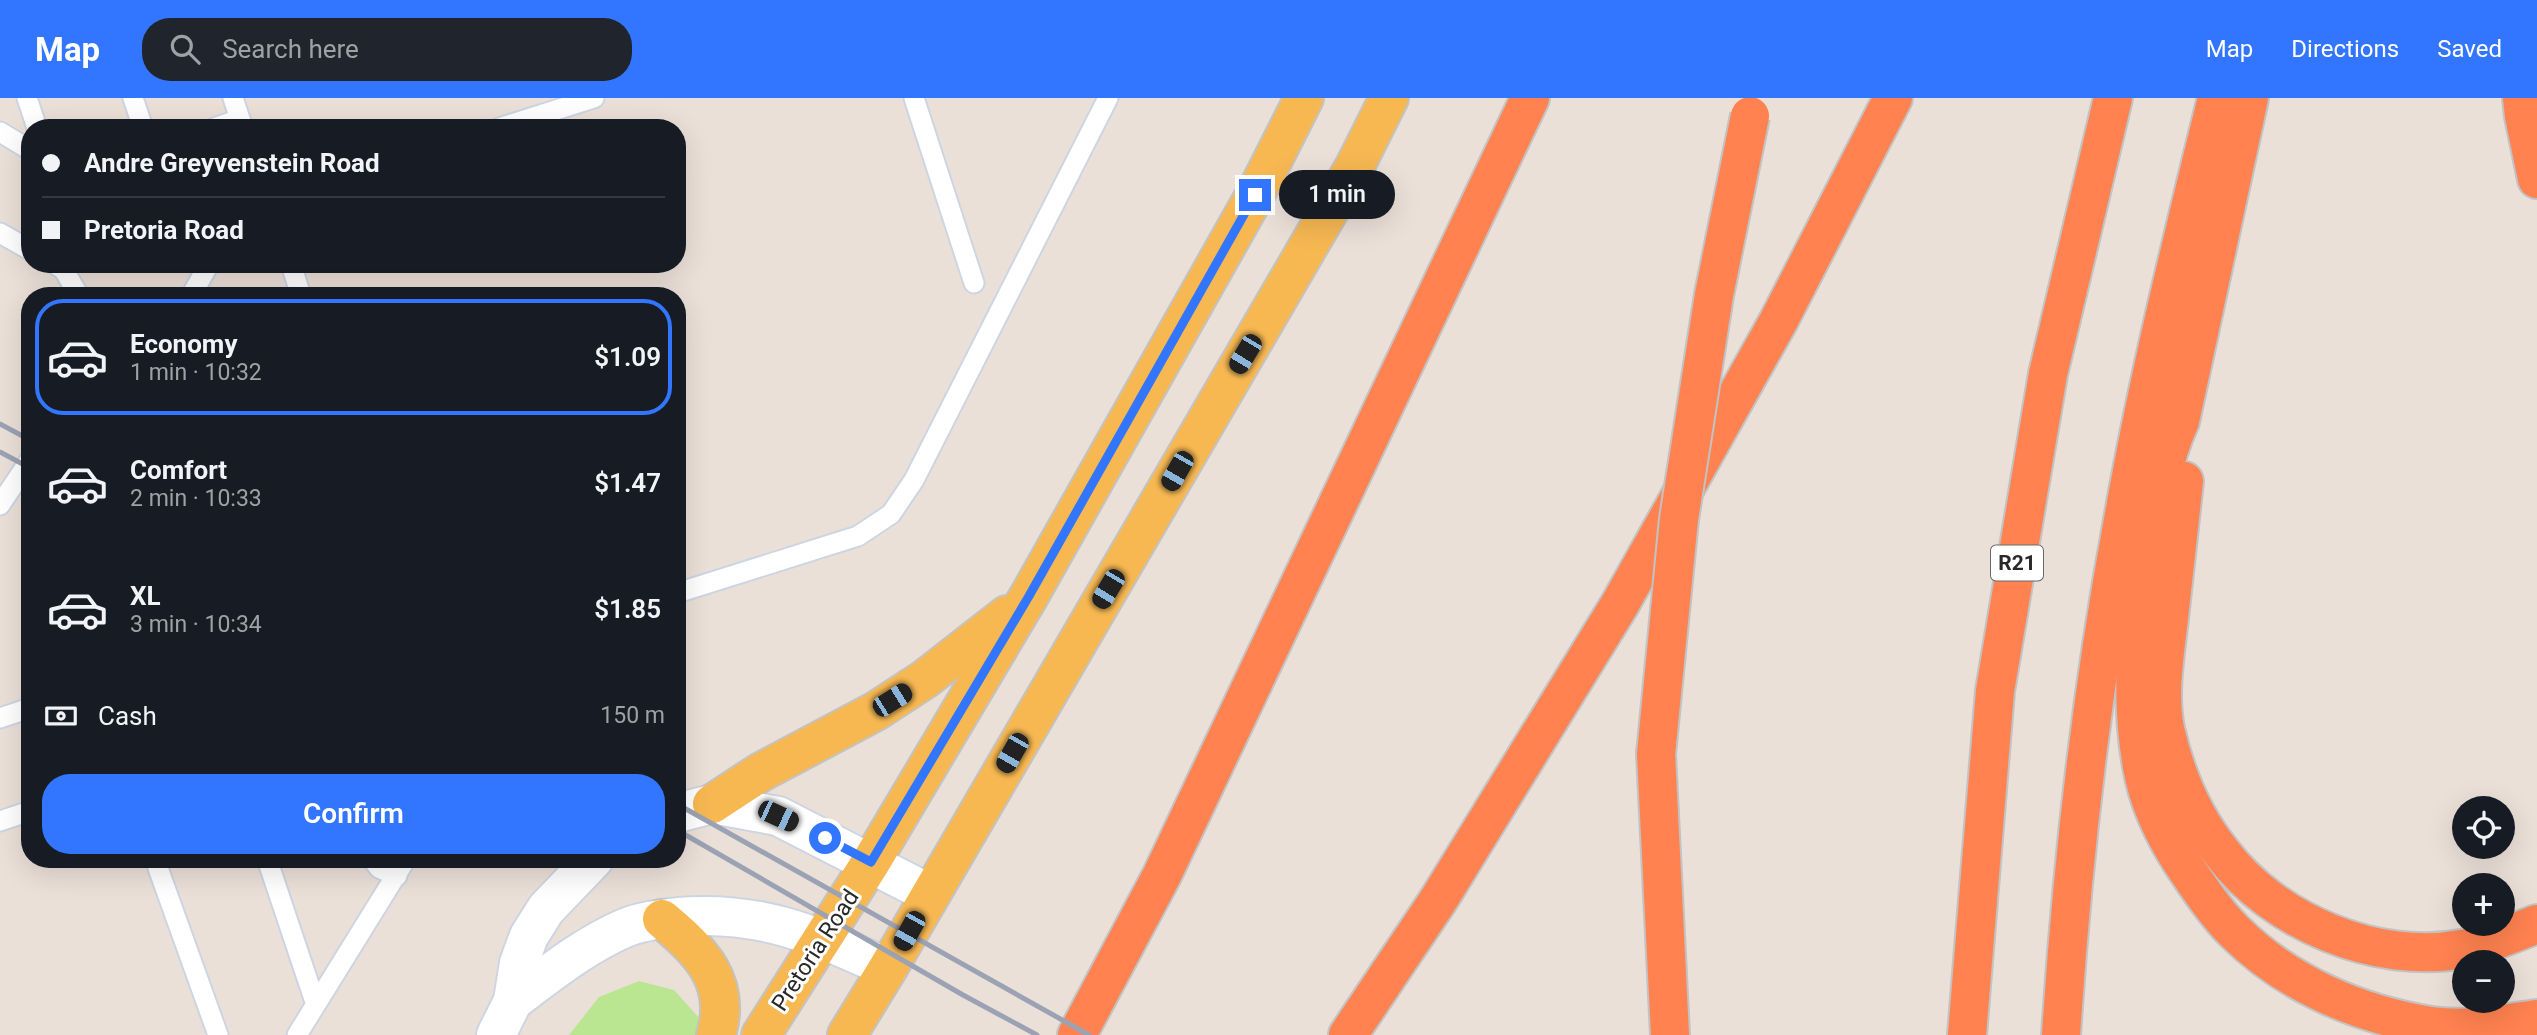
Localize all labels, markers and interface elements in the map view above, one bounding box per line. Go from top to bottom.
search box [142,18,632,81]
text: Map [35,30,100,69]
icon: search [166,30,204,68]
text: Search here [222,34,359,64]
text: Map [2206,35,2253,63]
text: Directions [2291,35,2399,63]
text: Saved [2437,35,2502,63]
text: Andre Greyvenstein Road [84,148,380,178]
callout: 1 min [1280,170,1395,220]
route end [1239,179,1271,211]
text: 1 min [1308,181,1366,208]
text: Pretoria Road [84,215,244,245]
icon: car [46,326,109,389]
text: Economy [130,329,237,359]
car [1226,331,1265,377]
text: $1.09 [594,342,661,372]
text: 1 min · 10:32 [130,359,262,386]
car [1158,448,1197,494]
icon: car [46,452,109,515]
text: Comfort [130,455,227,485]
text: $1.47 [594,468,661,498]
text: 2 min · 10:33 [130,485,262,512]
road number: R21 [1991,546,2043,580]
car [1089,566,1128,612]
icon: car [46,578,109,641]
text: XL [130,581,161,611]
text: $1.85 [594,594,661,624]
text: 3 min · 10:34 [130,611,262,638]
car [869,680,916,720]
icon: cash [42,697,80,735]
text: Cash [98,701,157,731]
text: 150 m [600,702,665,729]
car [993,730,1032,776]
button: Confirm [42,774,665,854]
map controls [2452,796,2515,1013]
button: locate [2452,796,2515,859]
car [755,798,802,834]
route start [809,822,841,854]
button: + [2452,873,2515,936]
street label: Pretoria Road [766,885,865,1016]
car [890,908,929,954]
button: − [2452,950,2515,1013]

